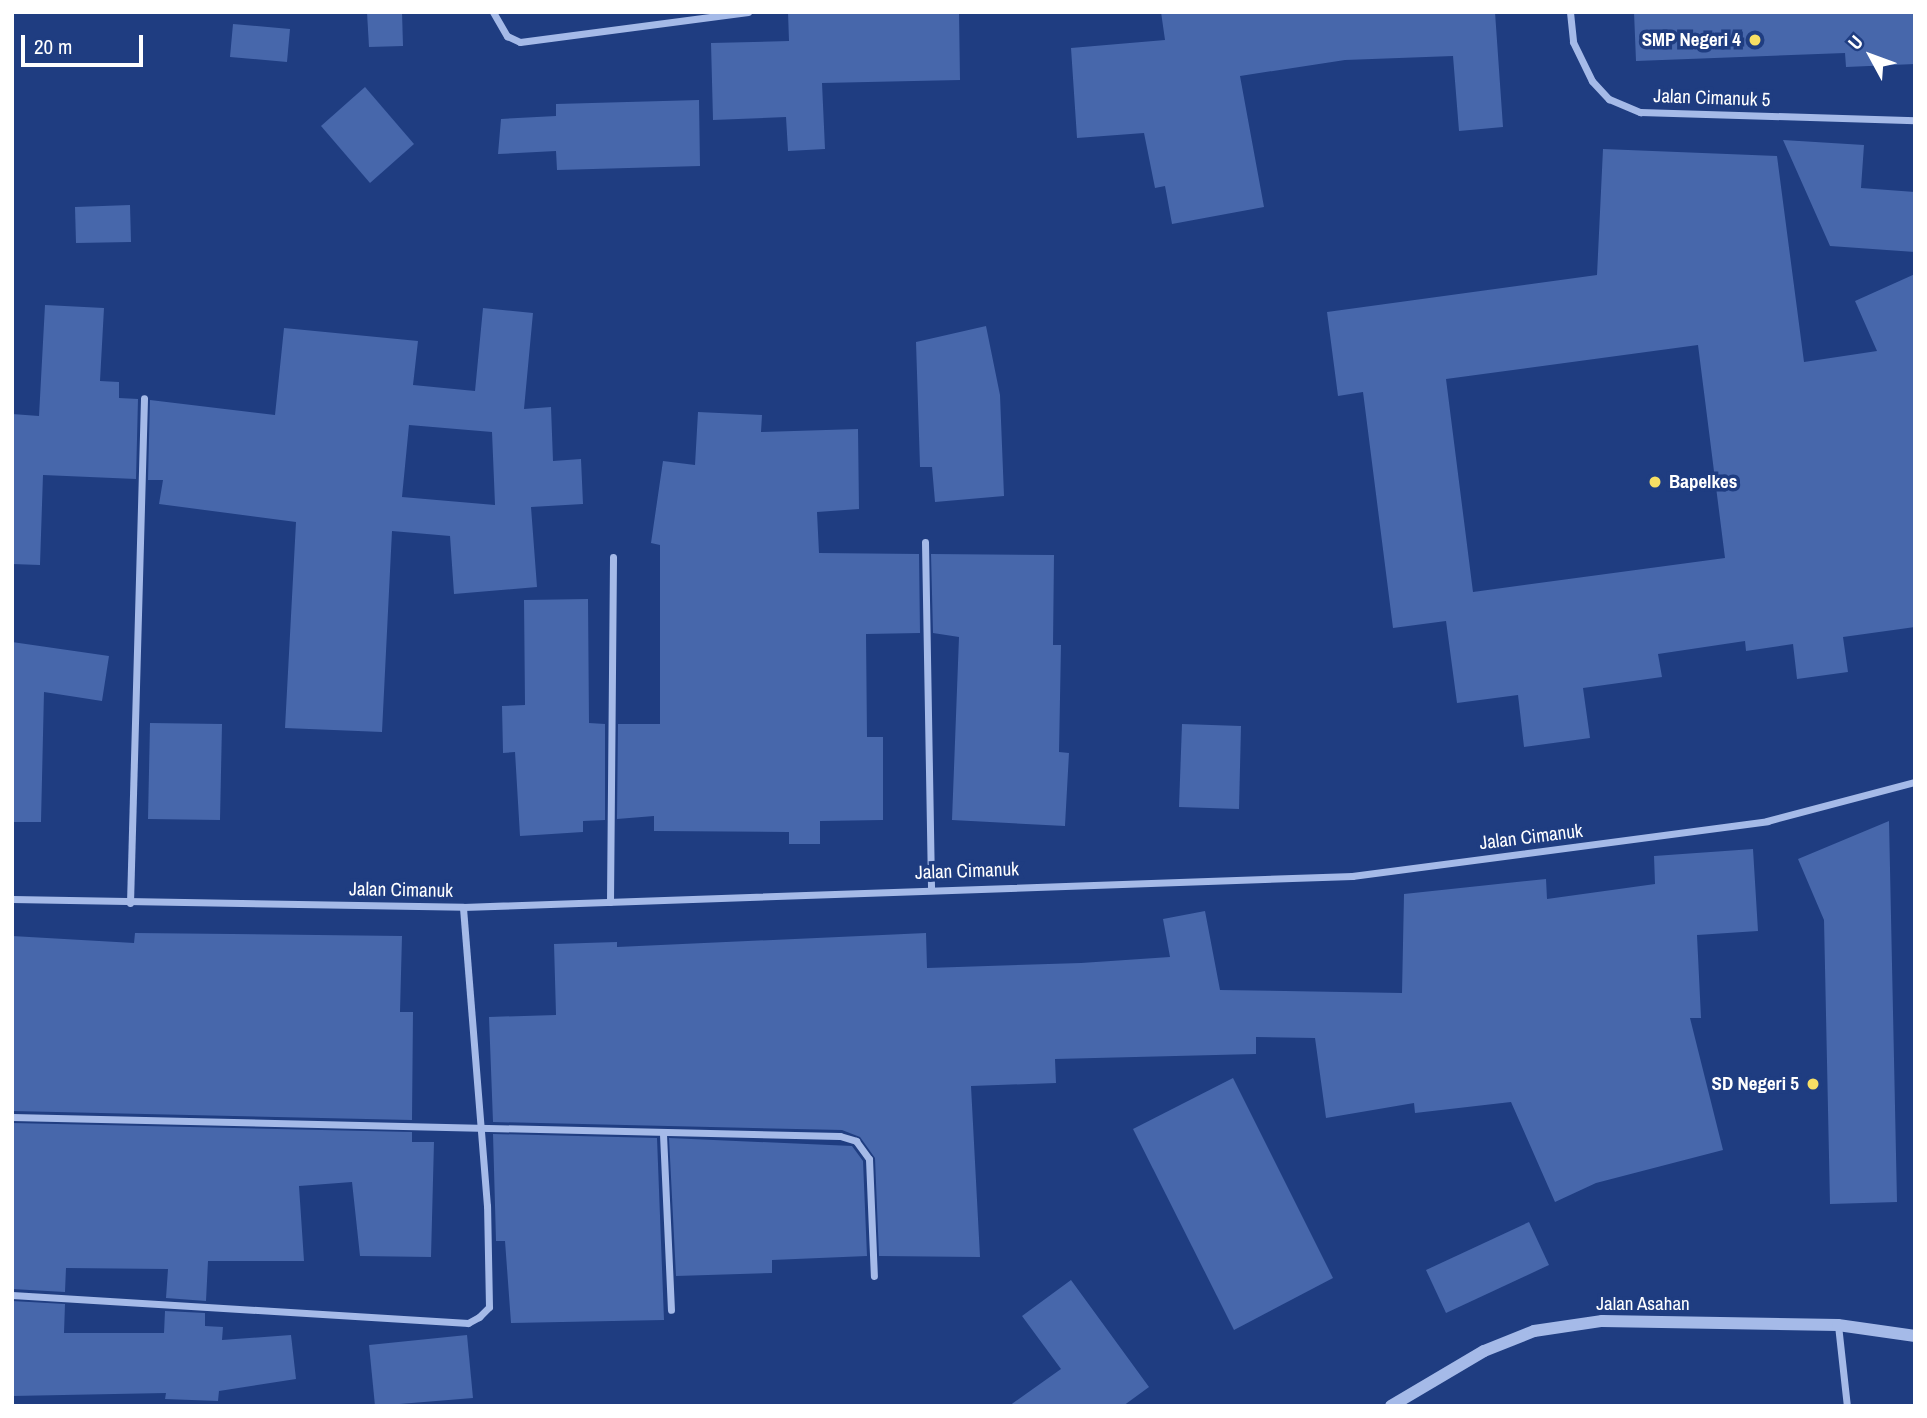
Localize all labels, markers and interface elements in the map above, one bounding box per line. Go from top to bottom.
scale bar [24,21,147,65]
north arrow [1836,21,1906,91]
place label: SMP Negeri 4 [1641,29,1741,51]
text: U [1842,29,1869,55]
text: 20 m [34,32,72,61]
marker: SMP Negeri 4 [1747,32,1763,48]
street label: Jalan Cimanuk 5 [1653,85,1771,111]
place label: Bapelkes [1669,471,1737,493]
marker: Bapelkes [1647,474,1663,490]
street label: Jalan Cimanuk [1478,819,1584,855]
street label: Jalan Cimanuk [915,858,1019,884]
street label: Jalan Cimanuk [349,878,453,902]
place label: SD Negeri 5 [1712,1073,1799,1095]
marker: SD Negeri 5 [1805,1076,1821,1092]
street label: Jalan Asahan [1596,1293,1690,1315]

